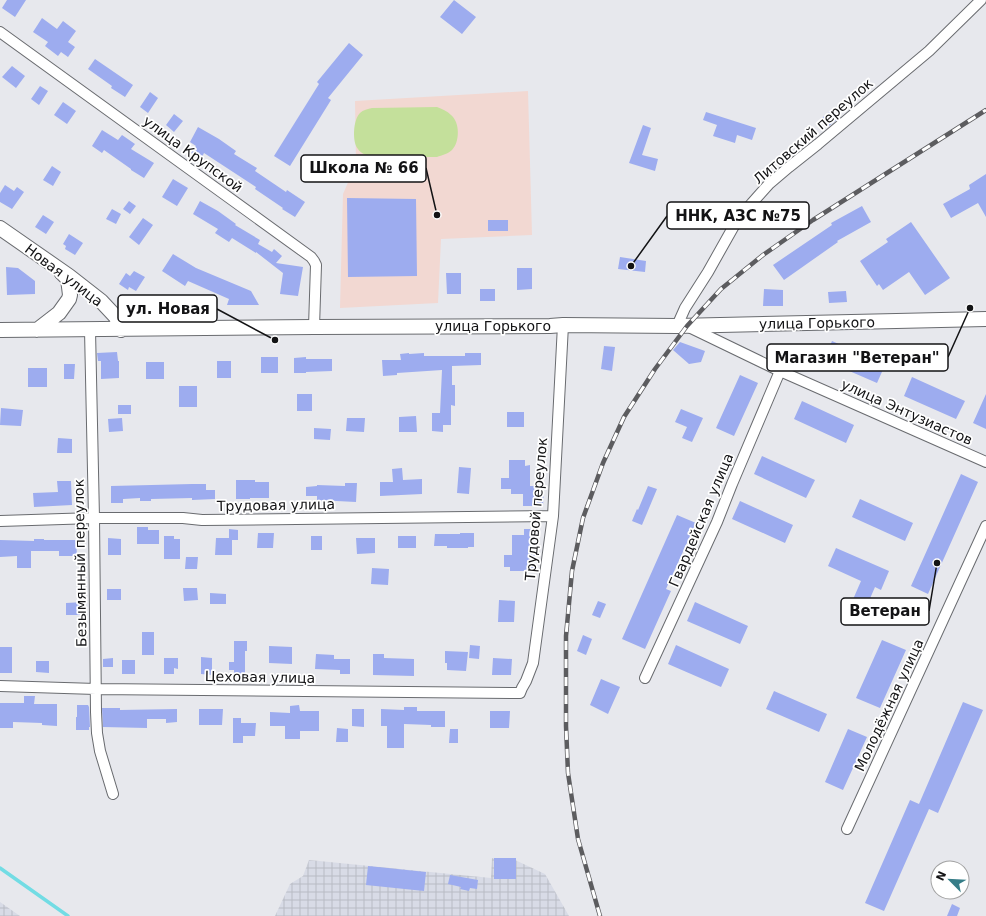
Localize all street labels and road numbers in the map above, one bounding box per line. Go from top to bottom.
street label: Литовский переулок [750,75,876,187]
street label: улица Крупской [140,113,246,195]
street label: Новая улица [22,241,106,309]
street label: улица Горького [759,314,875,332]
street label: улица Горького [435,318,551,334]
street label: улица Энтузиастов [839,376,975,448]
street label: Трудовой переулок [522,437,550,582]
street label: Гвардейская улица [666,451,736,589]
street label: Безымянный переулок [71,479,89,647]
street label: Трудовая улица [216,496,335,514]
street label: Молодёжная улица [851,636,927,774]
street label: Цеховая улица [205,668,315,686]

